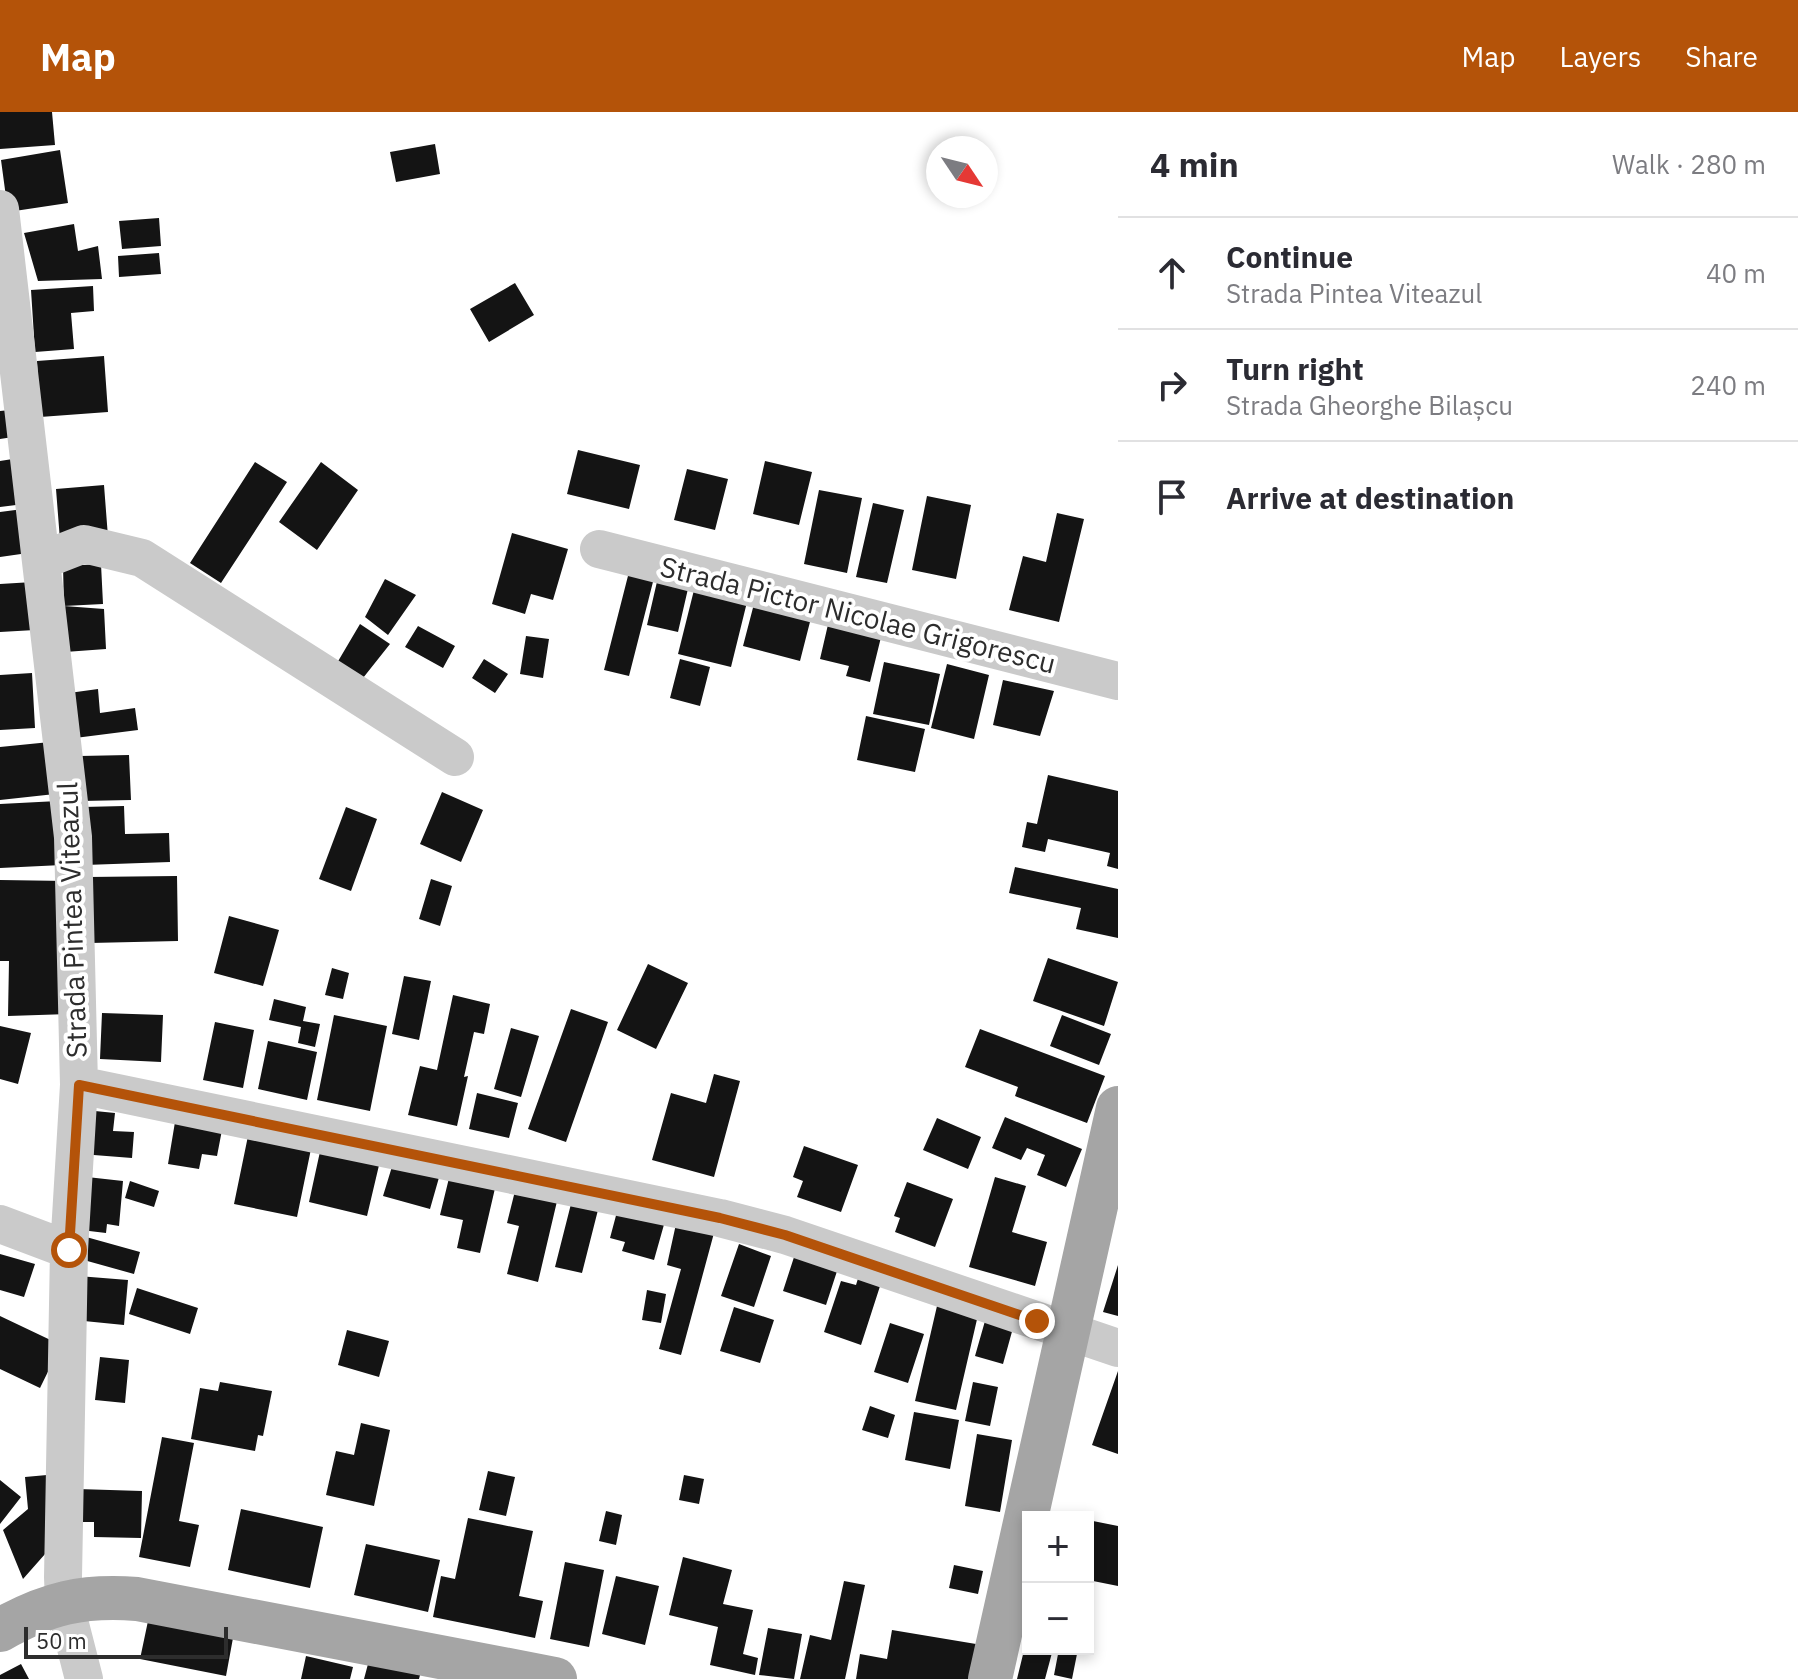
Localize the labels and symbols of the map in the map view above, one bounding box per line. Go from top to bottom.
north arrow [926,136,998,208]
street label: Strada Pictor Nicolae Grigorescu [656,547,1060,682]
street label: Strada Pintea Viteazul [48,781,95,1059]
route start [51,1232,87,1268]
route end [1019,1303,1055,1339]
scale bar [24,1623,228,1659]

